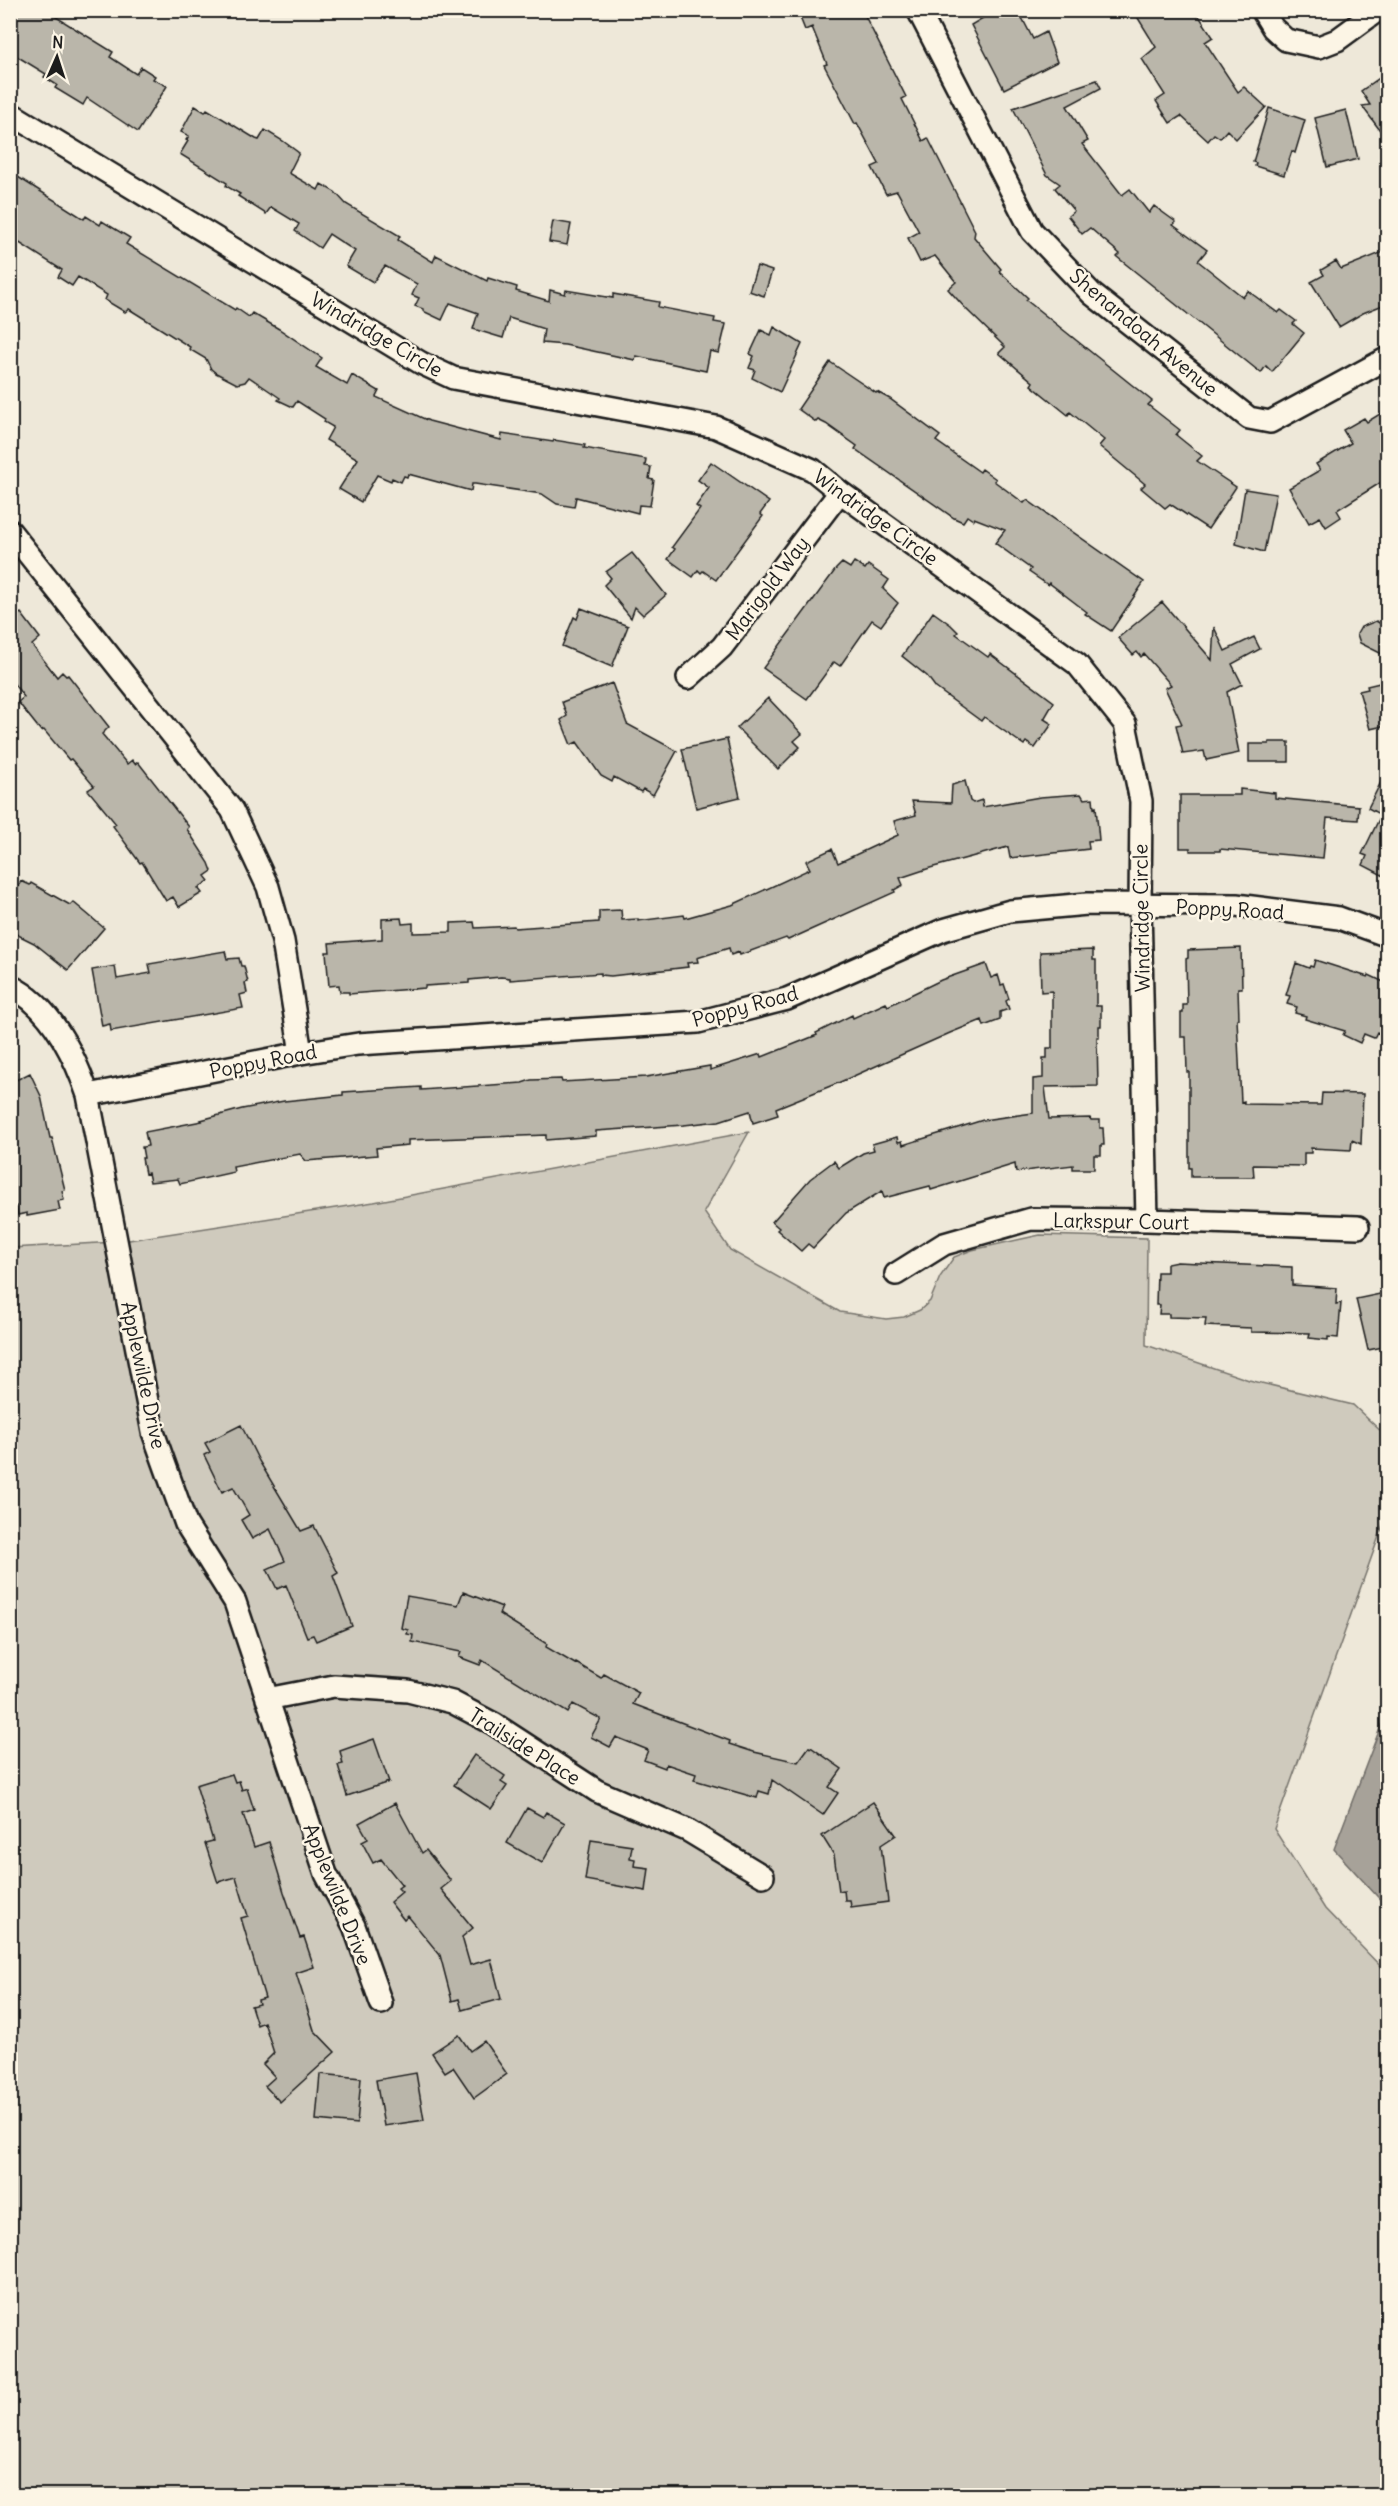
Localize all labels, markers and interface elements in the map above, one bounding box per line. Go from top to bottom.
north arrow [27,27,87,87]
text: N [52,32,64,52]
street label: Shenandoah Avenue [1065,263,1223,401]
street label: Windridge Circle [307,286,447,382]
street label: Windridge Circle [809,463,943,571]
street label: Marigold Way [720,531,814,645]
street label: Windridge Circle [1127,844,1155,992]
street label: Poppy Road [1175,894,1285,924]
street label: Poppy Road [689,980,801,1032]
street label: Poppy Road [207,1038,319,1084]
street label: Larkspur Court [1053,1207,1190,1235]
street label: Applewilde Drive [116,1299,172,1451]
street label: Trailside Place [465,1702,585,1790]
street label: Applewilde Drive [298,1820,378,1968]

